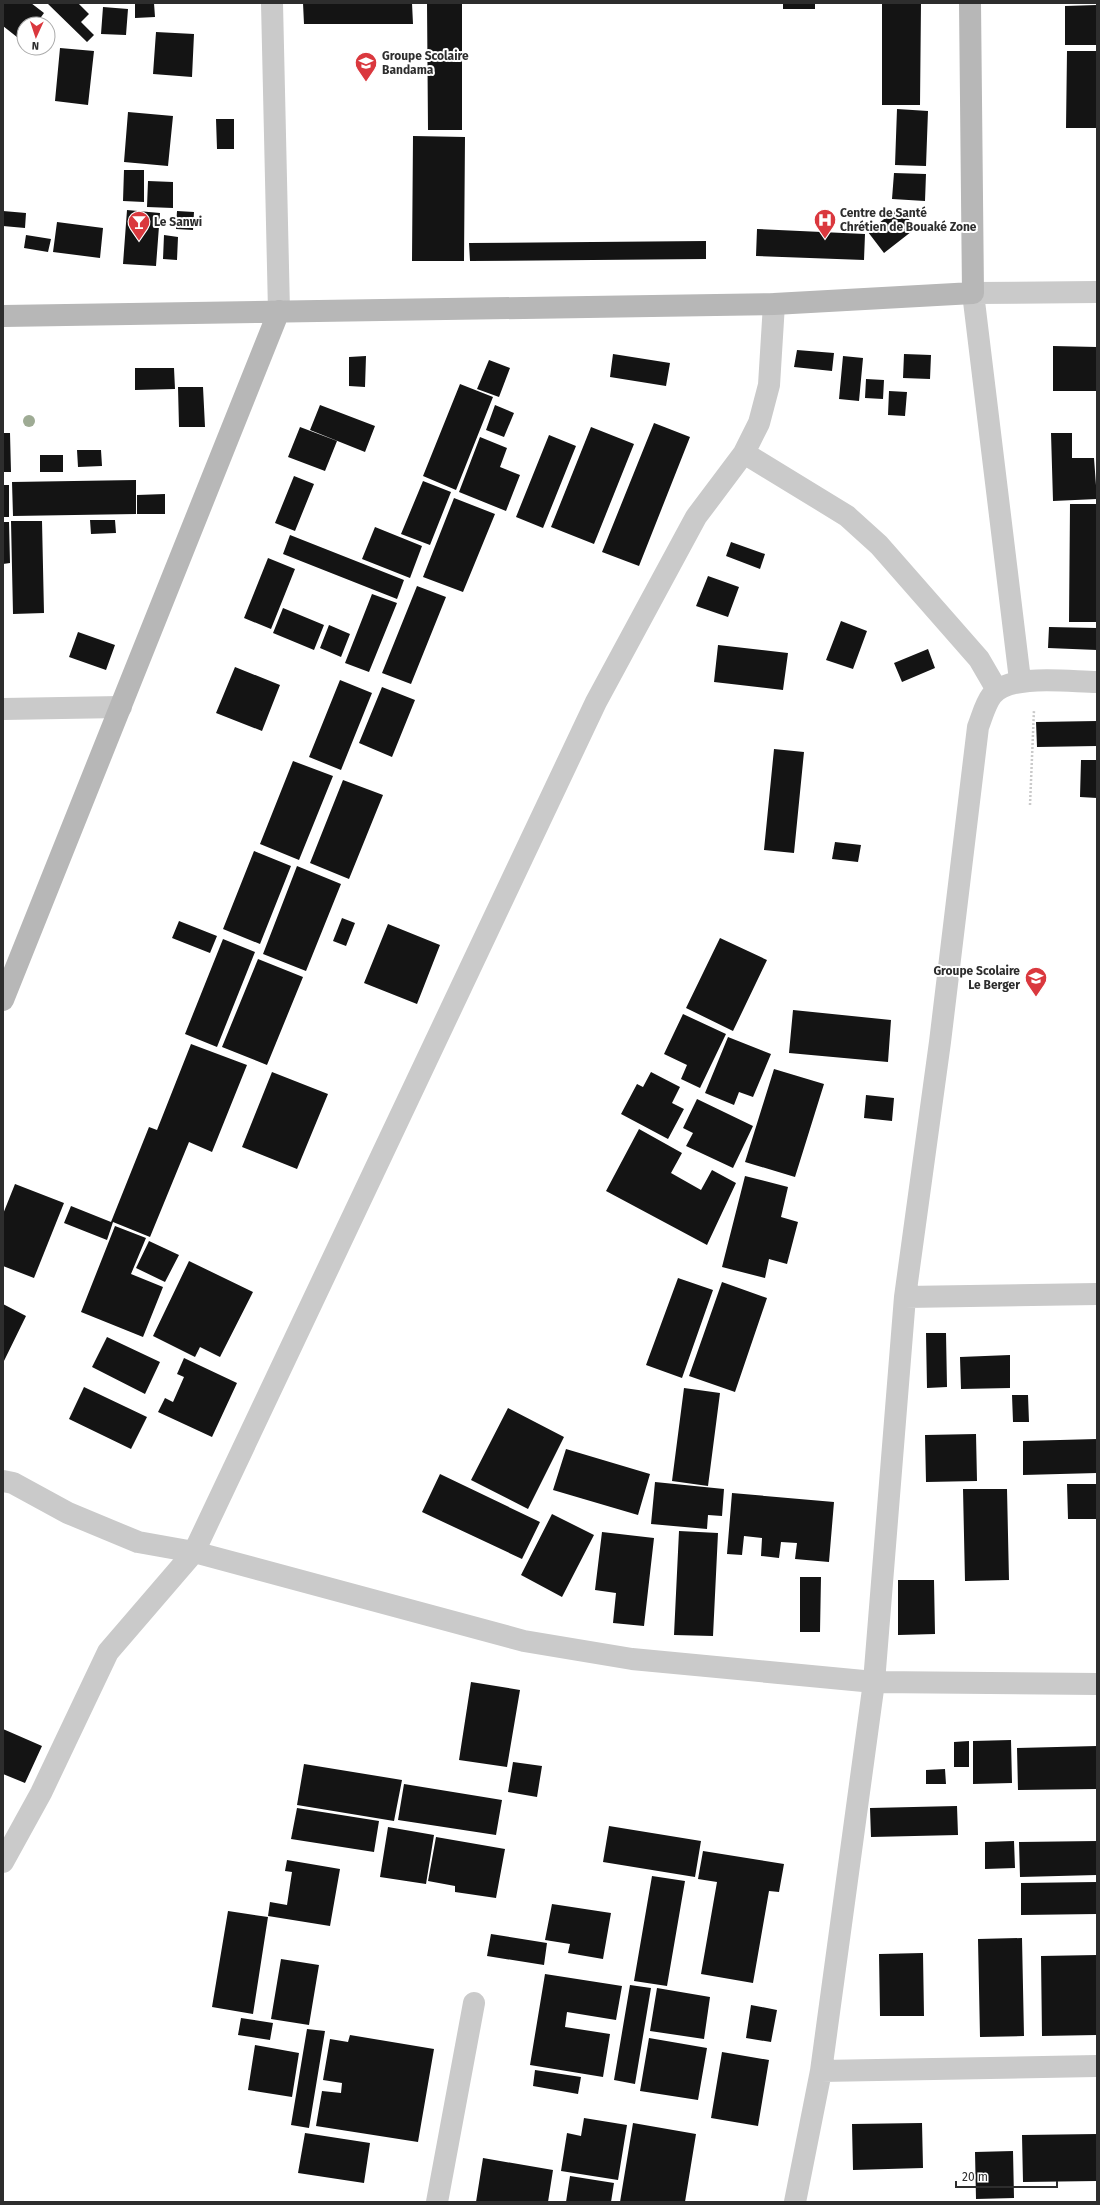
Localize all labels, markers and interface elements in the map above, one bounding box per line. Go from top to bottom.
north arrow [16,16,56,56]
text: N [32,39,39,52]
place label: Groupe Scolaire Bandama [382,49,469,77]
school or university icon: Groupe Scolaire Bandama [353,50,379,83]
place label: Centre de Santé Chrétien de Bouaké Zone [840,206,977,234]
hospital icon: Centre de Santé Chrétien de Bouaké Zone [812,207,838,240]
bar icon: Le Sanwi [126,209,152,242]
place label: Le Sanwi [154,215,202,229]
place label: Groupe Scolaire Le Berger [933,964,1020,992]
school or university icon: Groupe Scolaire Le Berger [1023,965,1049,998]
scale bar [956,2163,1057,2189]
text: 20 m [962,2170,988,2184]

